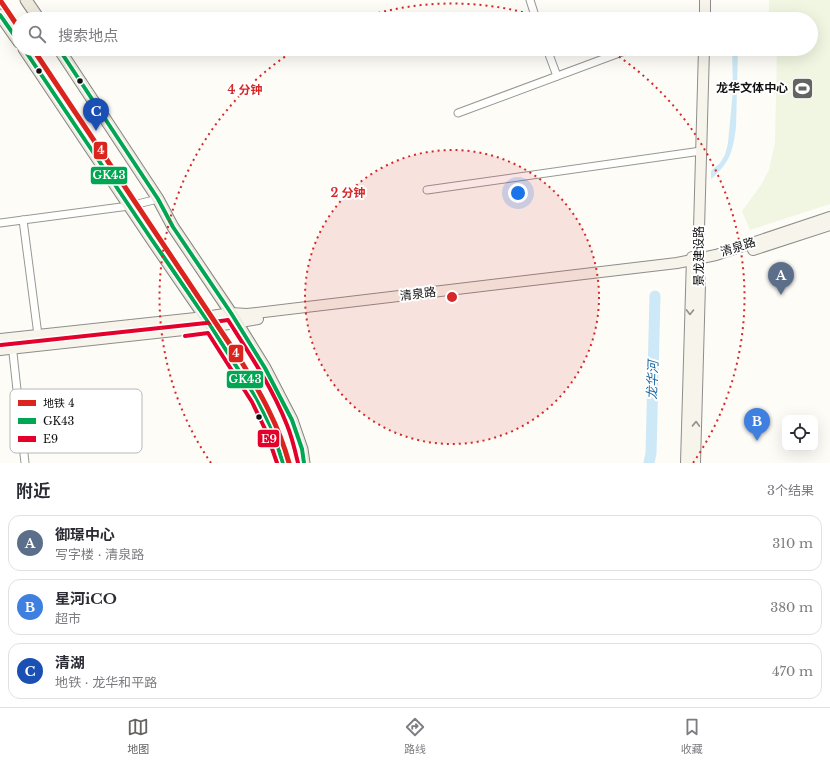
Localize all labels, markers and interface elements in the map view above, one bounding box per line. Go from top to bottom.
search box [12,12,818,56]
icon: search [26,23,48,45]
text: 搜索地点 [58,26,118,45]
unlabelled marker [34,66,44,76]
sports icon: 龙华文体中心 [790,75,816,101]
unlabelled marker [75,76,85,86]
place label: 龙华文体中心 [716,80,788,95]
text: 4 分钟 [227,82,263,97]
pin: C [83,98,109,131]
line badge: 4 [93,141,108,160]
text: 4 [97,143,105,157]
line badge: GK43 [90,166,128,185]
text: GK43 [93,168,125,182]
your location [508,183,528,203]
text: 2 分钟 [330,185,366,200]
street label: 景龙建设路 [691,226,706,286]
street label: 清泉路 [718,234,757,259]
pin: A [768,262,794,295]
street label: 清泉路 [399,284,437,303]
centre of rings [445,290,459,304]
one-way arrow [686,309,695,315]
line badge: 4 [228,344,244,363]
text: 4 [232,346,240,360]
water label: 龙华河 [643,357,662,400]
line badge: GK43 [226,370,264,389]
text: GK43 [229,372,261,386]
legend [10,389,142,453]
text: 地铁 4 [43,396,75,410]
pin: B [744,408,770,441]
unlabelled marker [254,412,264,422]
text: GK43 [43,414,75,428]
map controls [782,415,818,451]
button: locate [782,415,818,451]
one-way arrow [692,421,700,427]
line badge: E9 [257,429,280,448]
text: E9 [43,432,58,446]
text: E9 [261,432,277,446]
text: 附近 [16,481,50,502]
text: 3个结果 [767,482,814,499]
text: 御璟中心 [55,525,115,544]
text: A [25,535,35,552]
text: 310 m [772,535,813,552]
text: 写字楼 · 清泉路 [55,546,144,563]
text: 星河iCO [55,589,117,608]
text: B [25,599,35,616]
text: 380 m [770,599,813,616]
text: 超市 [55,610,81,627]
text: 清湖 [55,653,85,672]
text: C [25,663,35,680]
text: 470 m [772,663,813,680]
text: 地铁 · 龙华和平路 [55,674,157,691]
tab: 地图 [127,716,149,756]
tab: 路线 [404,716,426,756]
tab: 收藏 [681,716,703,756]

